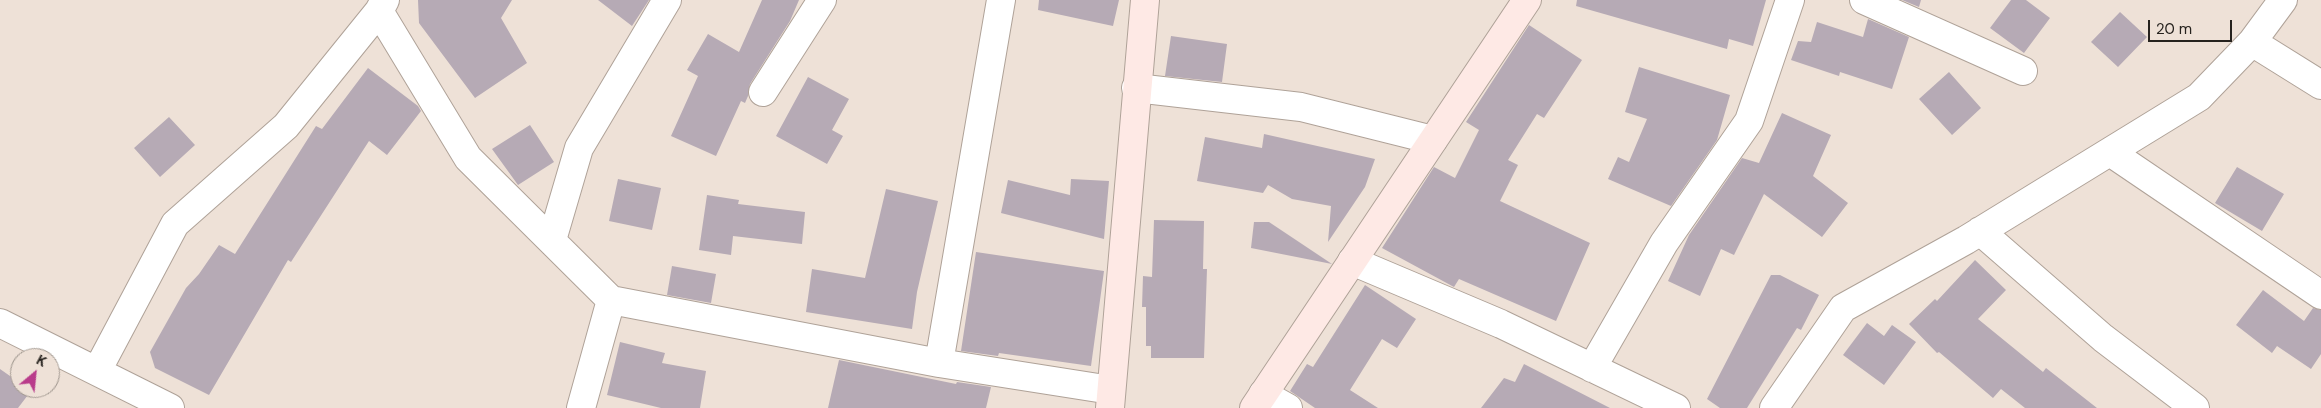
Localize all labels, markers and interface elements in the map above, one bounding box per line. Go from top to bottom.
scale bar [2151,10,2235,42]
text: 20 m [2156,19,2192,39]
north arrow [10,348,60,398]
text: K [33,351,50,371]

